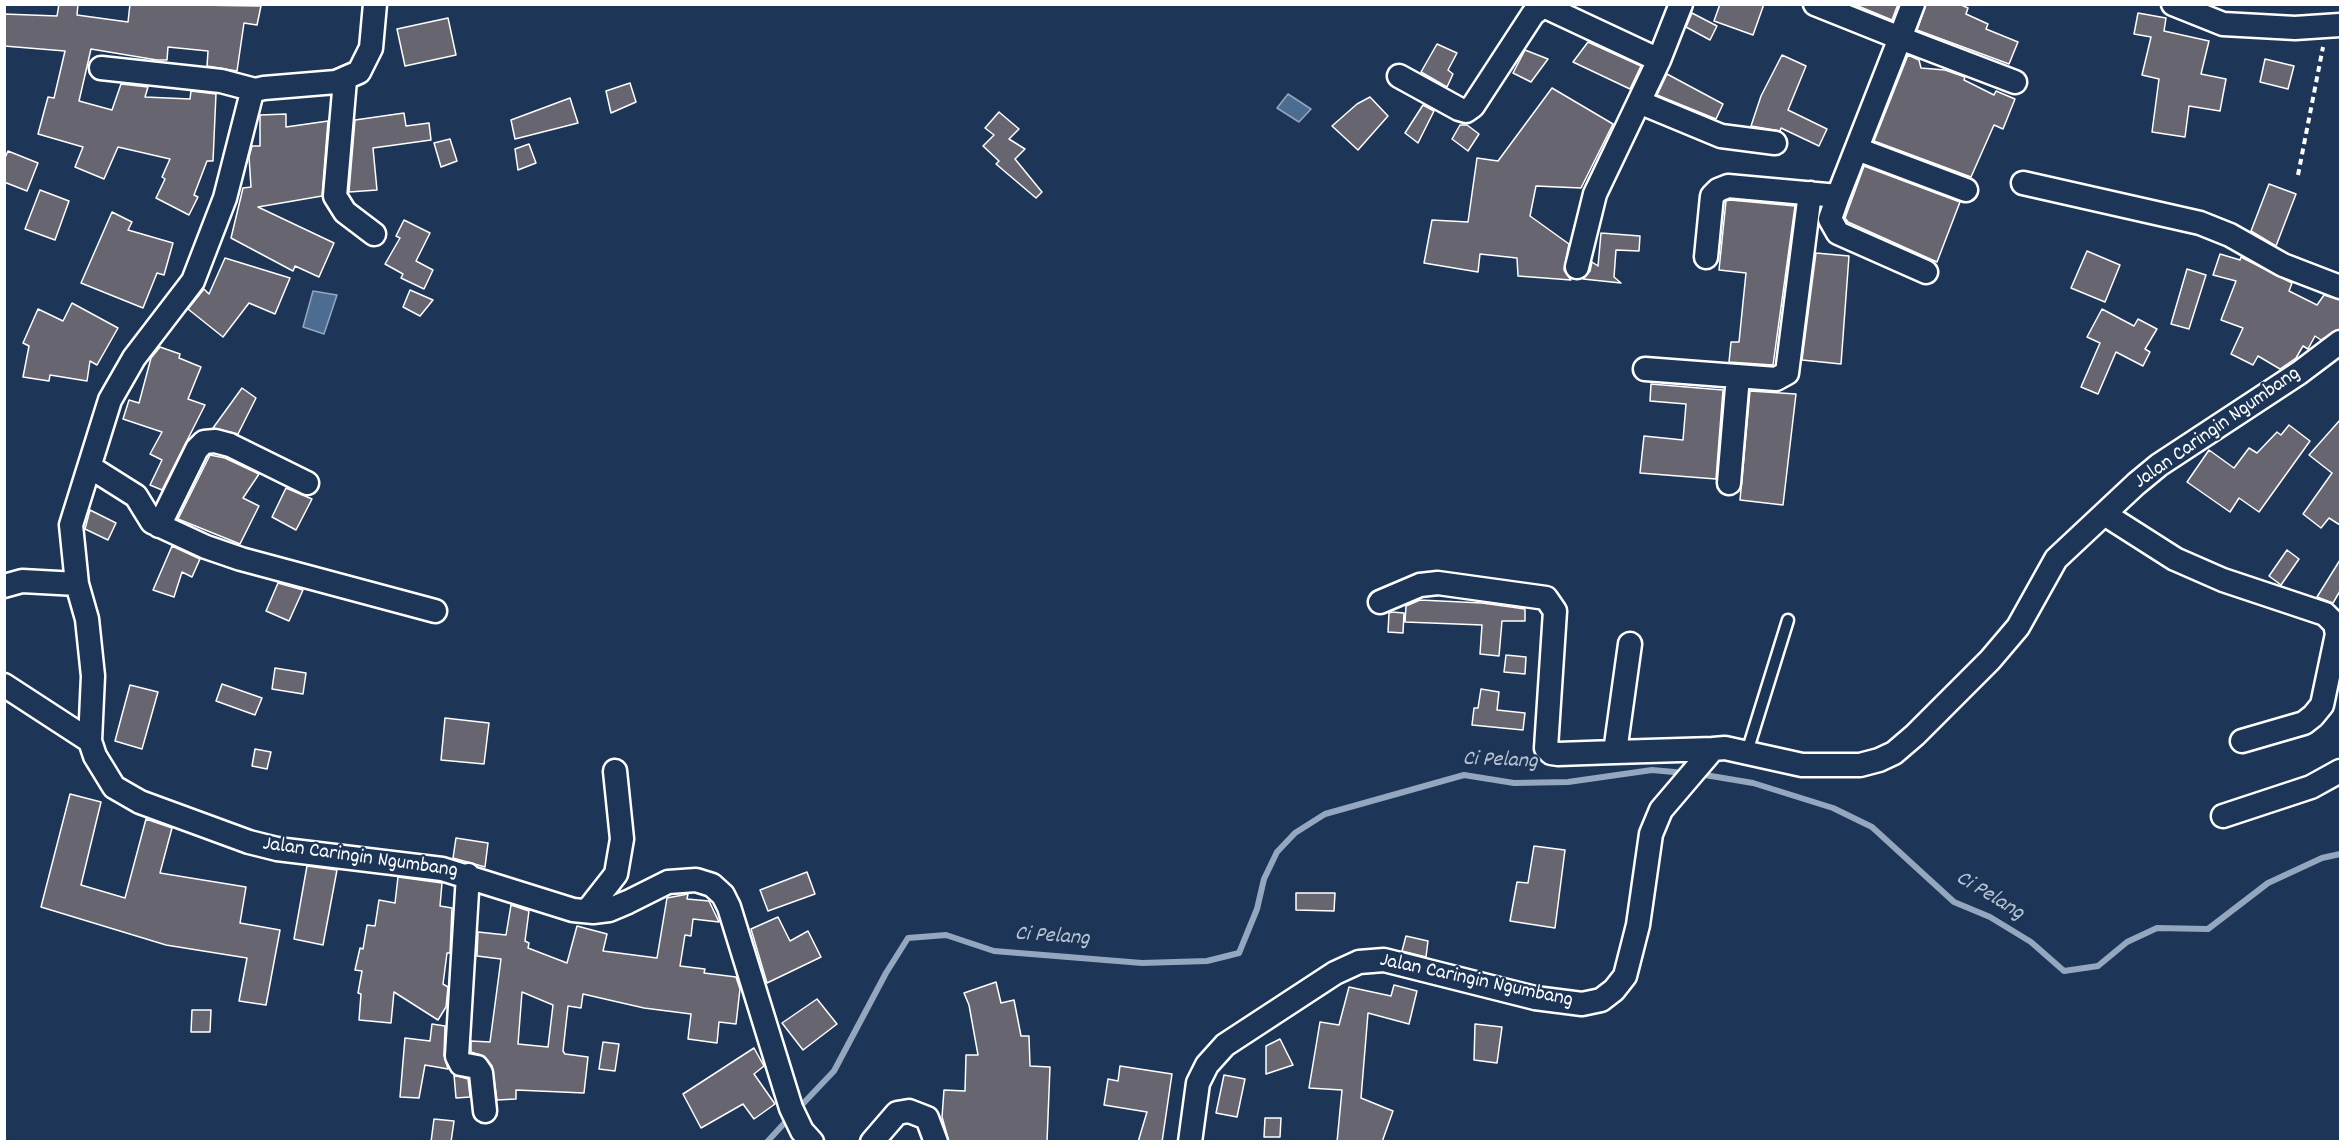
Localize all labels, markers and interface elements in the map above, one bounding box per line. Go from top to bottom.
street label: Jalan Caringin Ngumbang [2130,362,2306,496]
water label: Ci Pelang [1462,748,1538,776]
street label: Jalan Caringin Ngumbang [261,833,459,885]
water label: Ci Pelang [1950,866,2028,928]
water label: Ci Pelang [1014,922,1090,954]
street label: Jalan Caringin Ngumbang [1377,949,1575,1015]

